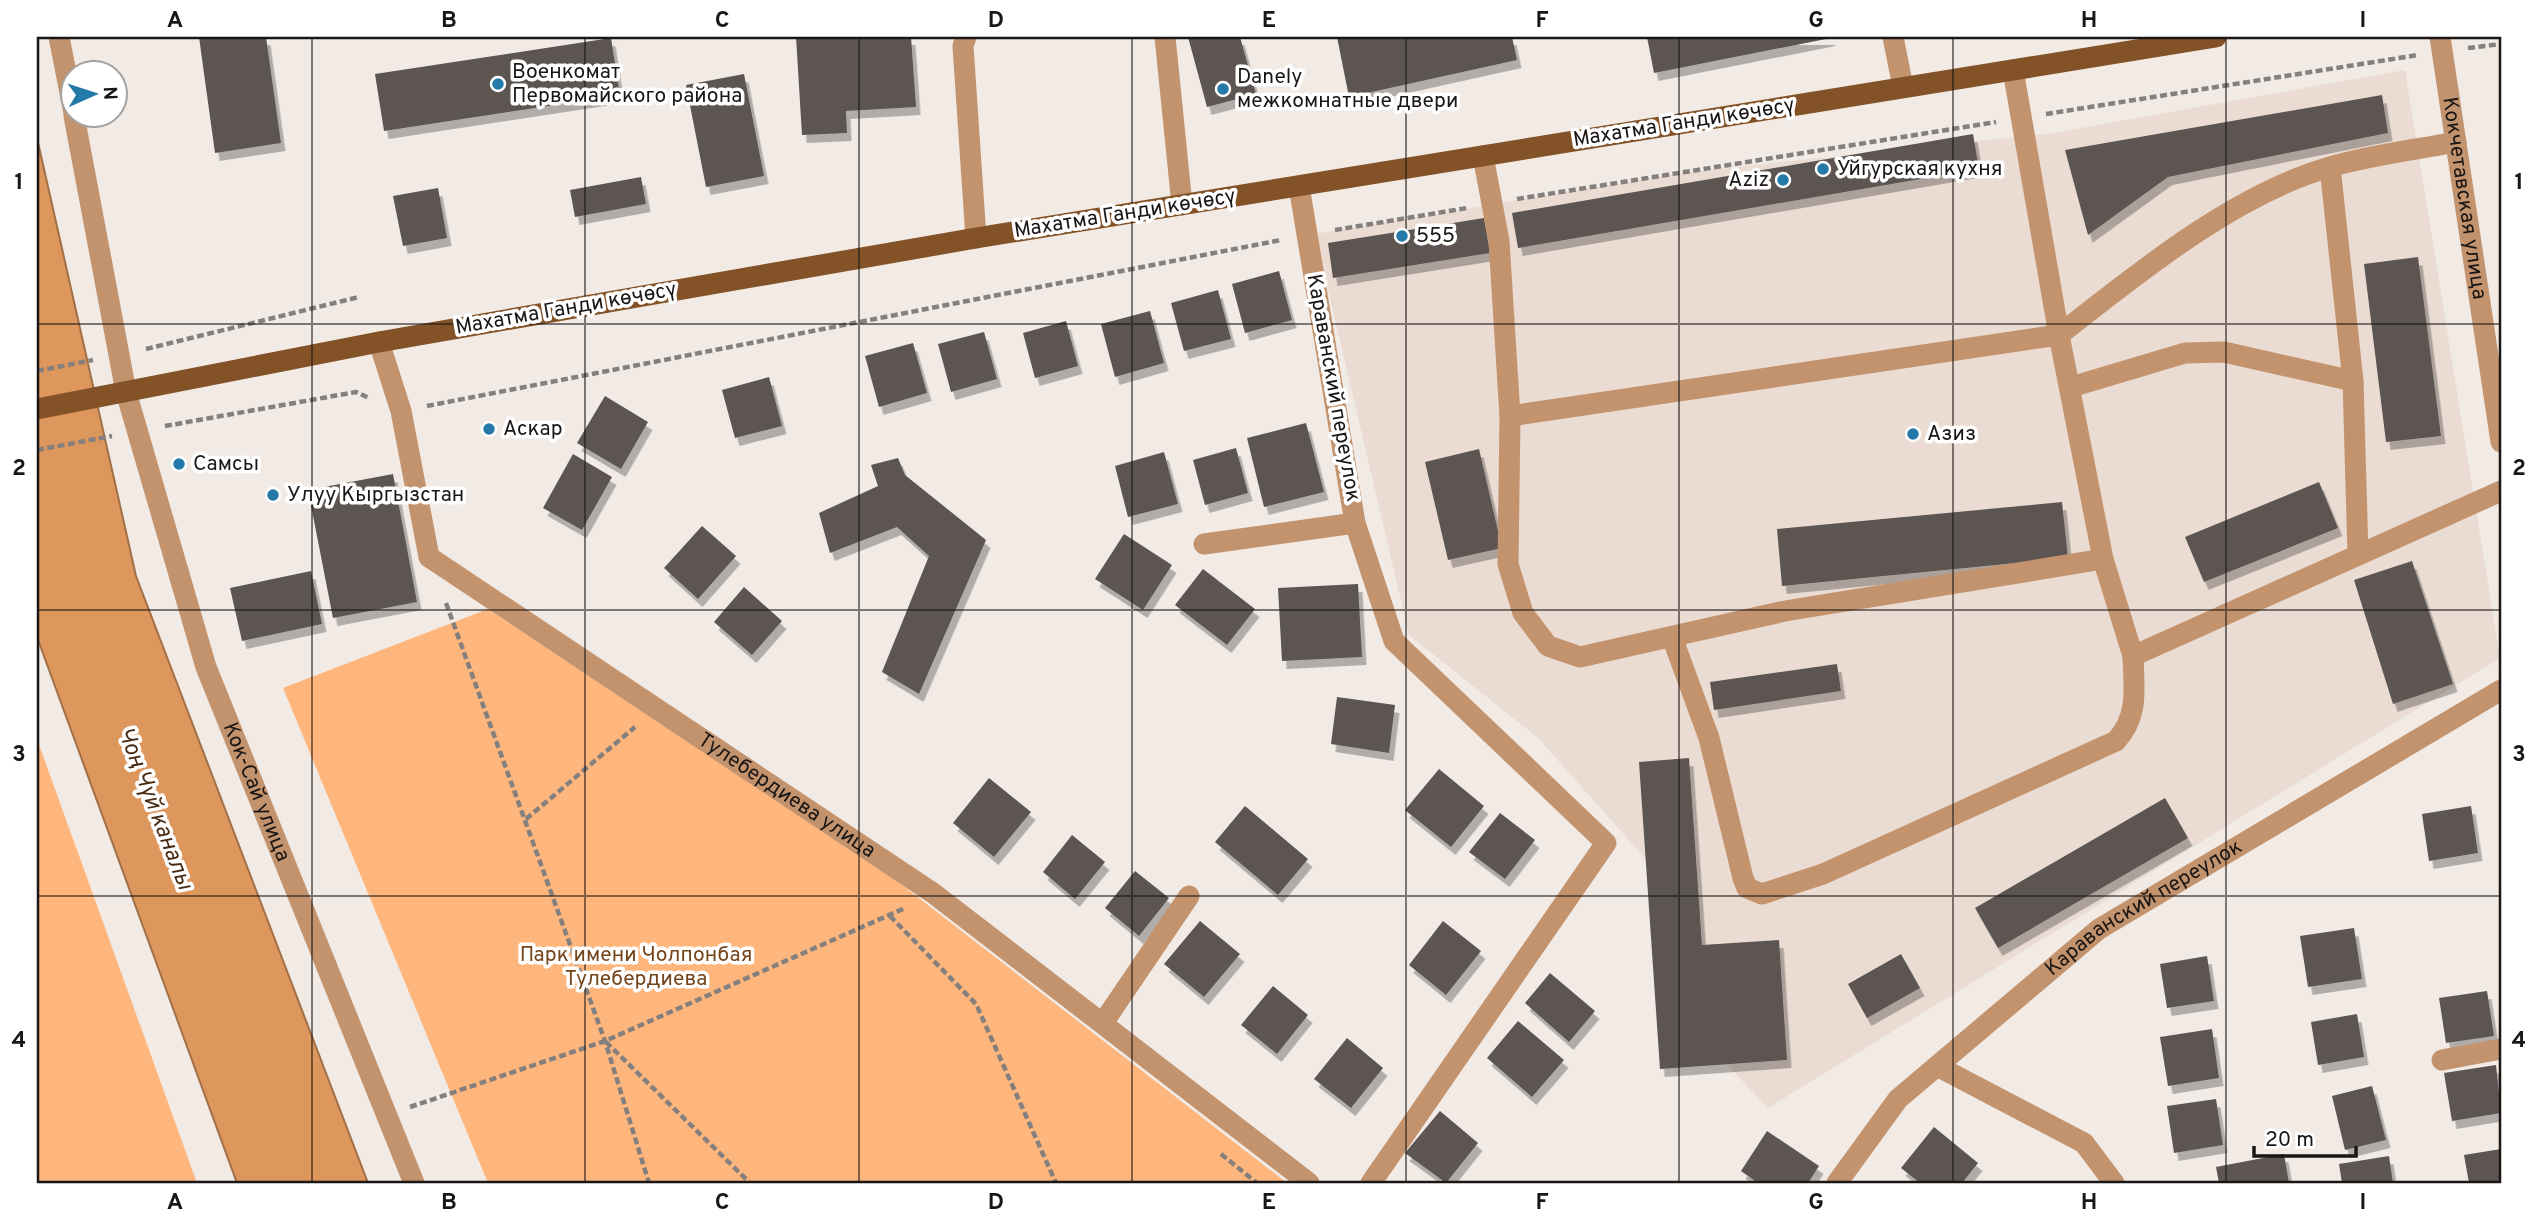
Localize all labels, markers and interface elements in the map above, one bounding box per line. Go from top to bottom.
text: A [167,7,183,36]
text: B [441,7,457,36]
text: C [715,7,729,36]
text: D [988,7,1004,36]
text: E [1262,7,1276,36]
text: F [1535,7,1549,36]
text: G [1808,7,1824,36]
text: H [2081,7,2097,36]
text: I [2360,7,2366,36]
place label: Военкомат Первомайского района [512,59,742,110]
north arrow [60,60,130,130]
place label: Danely межкомнатные двери [1237,64,1458,115]
marker: Военкомат Первомайского района [490,76,506,92]
marker: Danely межкомнатные двери [1215,81,1231,97]
text: N [97,86,121,101]
street label: Махатма Ганди көчөсү [1571,92,1797,154]
street label: Кокчетавская улица [2436,95,2493,301]
place label: Уйгурская кухня [1837,156,2002,183]
marker: Уйгурская кухня [1815,161,1831,177]
place label: Aziz [1728,167,1769,194]
text: 1 [14,169,24,198]
text: 1 [2514,169,2524,198]
marker: Aziz [1775,172,1791,188]
street label: Махатма Ганди көчөсү [1012,183,1238,245]
place label: 555 [1416,223,1455,250]
marker: 555 [1394,228,1410,244]
street label: Караванский переулок [1300,272,1366,504]
street label: Махатма Ганди көчөсү [453,276,679,342]
place label: Аскар [503,416,563,443]
marker: Аскар [481,421,497,437]
place label: Азиз [1927,421,1976,448]
marker: Азиз [1905,426,1921,442]
place label: Самсы [193,451,259,478]
text: 2 [12,455,26,484]
text: 2 [2512,455,2526,484]
marker: Самсы [171,456,187,472]
place label: Улуу Кыргызстан [287,482,464,509]
marker: Улуу Кыргызстан [265,487,281,503]
street label: Кок-Сай улица [216,718,296,865]
water label: Чоң Чүй каналы [110,724,199,895]
street label: Тулебердиева улица [693,727,881,864]
text: 3 [12,741,26,770]
text: 3 [2512,741,2526,770]
street label: Караванский переулок [2040,833,2247,982]
park label: Парк имени Чолпонбая Тулебердиева [520,942,752,993]
text: 4 [12,1027,26,1056]
text: 4 [2512,1027,2526,1056]
scale bar [2254,1115,2356,1159]
text: 20 m [2265,1127,2314,1154]
text: A [167,1189,183,1218]
text: B [441,1189,457,1218]
text: C [715,1189,729,1218]
text: D [988,1189,1004,1218]
text: E [1262,1189,1276,1218]
text: F [1535,1189,1549,1218]
text: G [1808,1189,1824,1218]
text: H [2081,1189,2097,1218]
text: I [2360,1189,2366,1218]

